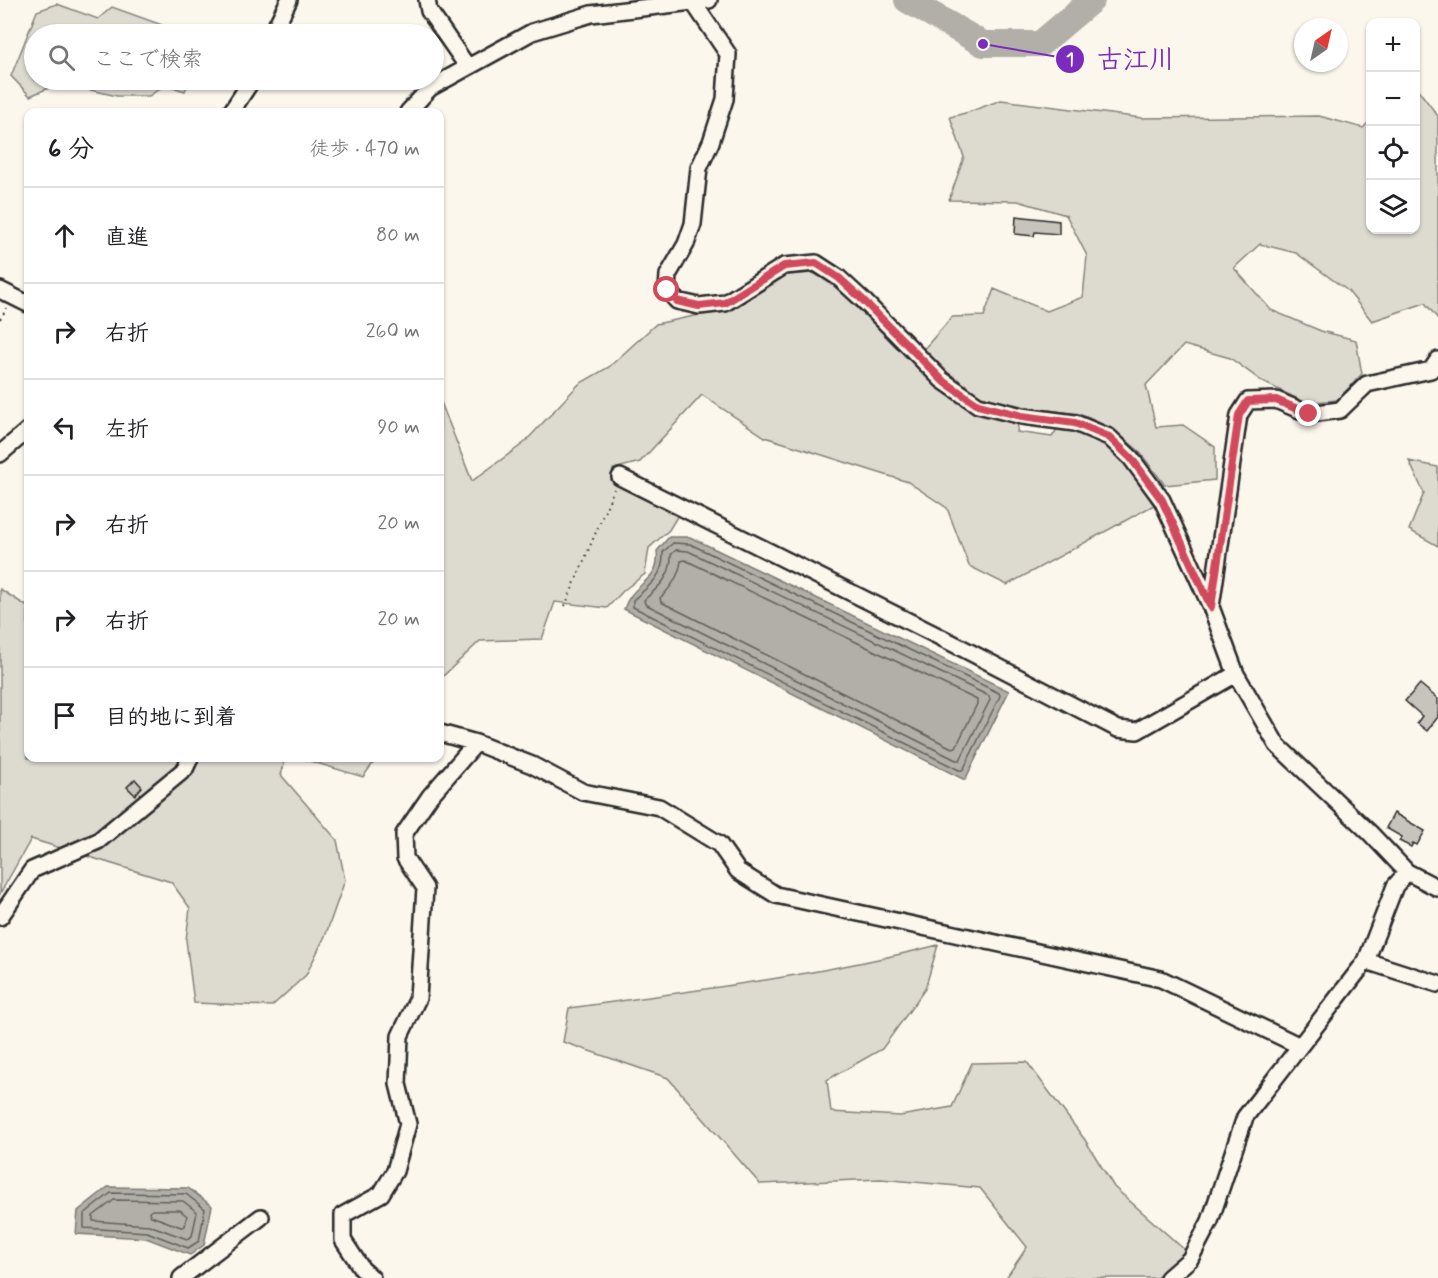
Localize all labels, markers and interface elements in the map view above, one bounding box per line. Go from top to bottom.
north arrow [1294,18,1348,72]
map controls [1366,18,1420,234]
button: + [1366,18,1420,72]
search box [24,24,444,90]
callout: 古江川 [1055,37,1187,81]
icon: search [45,41,78,74]
text: 古江川 [1097,44,1175,78]
text: ここで検索 [93,46,203,74]
text: 1 [1066,48,1074,72]
button: − [1366,72,1420,126]
button: locate [1366,126,1420,180]
text: 6 分 [48,133,94,167]
text: 徒歩 · 470 m [310,136,420,163]
button: layers [1366,180,1420,234]
icon: ahead [48,219,81,252]
text: 80 m [376,222,420,249]
text: 直進 [105,224,149,252]
route start [653,276,679,302]
icon: right [48,315,81,348]
text: 260 m [366,318,420,345]
text: 右折 [105,320,149,348]
route end [1295,400,1321,426]
icon: left [48,411,81,444]
text: 90 m [377,414,420,441]
text: 左折 [105,416,149,444]
icon: right [48,507,81,540]
text: 20 m [377,510,420,537]
text: 右折 [105,512,149,540]
icon: right [48,603,81,636]
text: 20 m [377,606,420,633]
text: 右折 [105,608,149,636]
icon: arrive [48,699,81,732]
text: 目的地に到着 [105,704,237,732]

